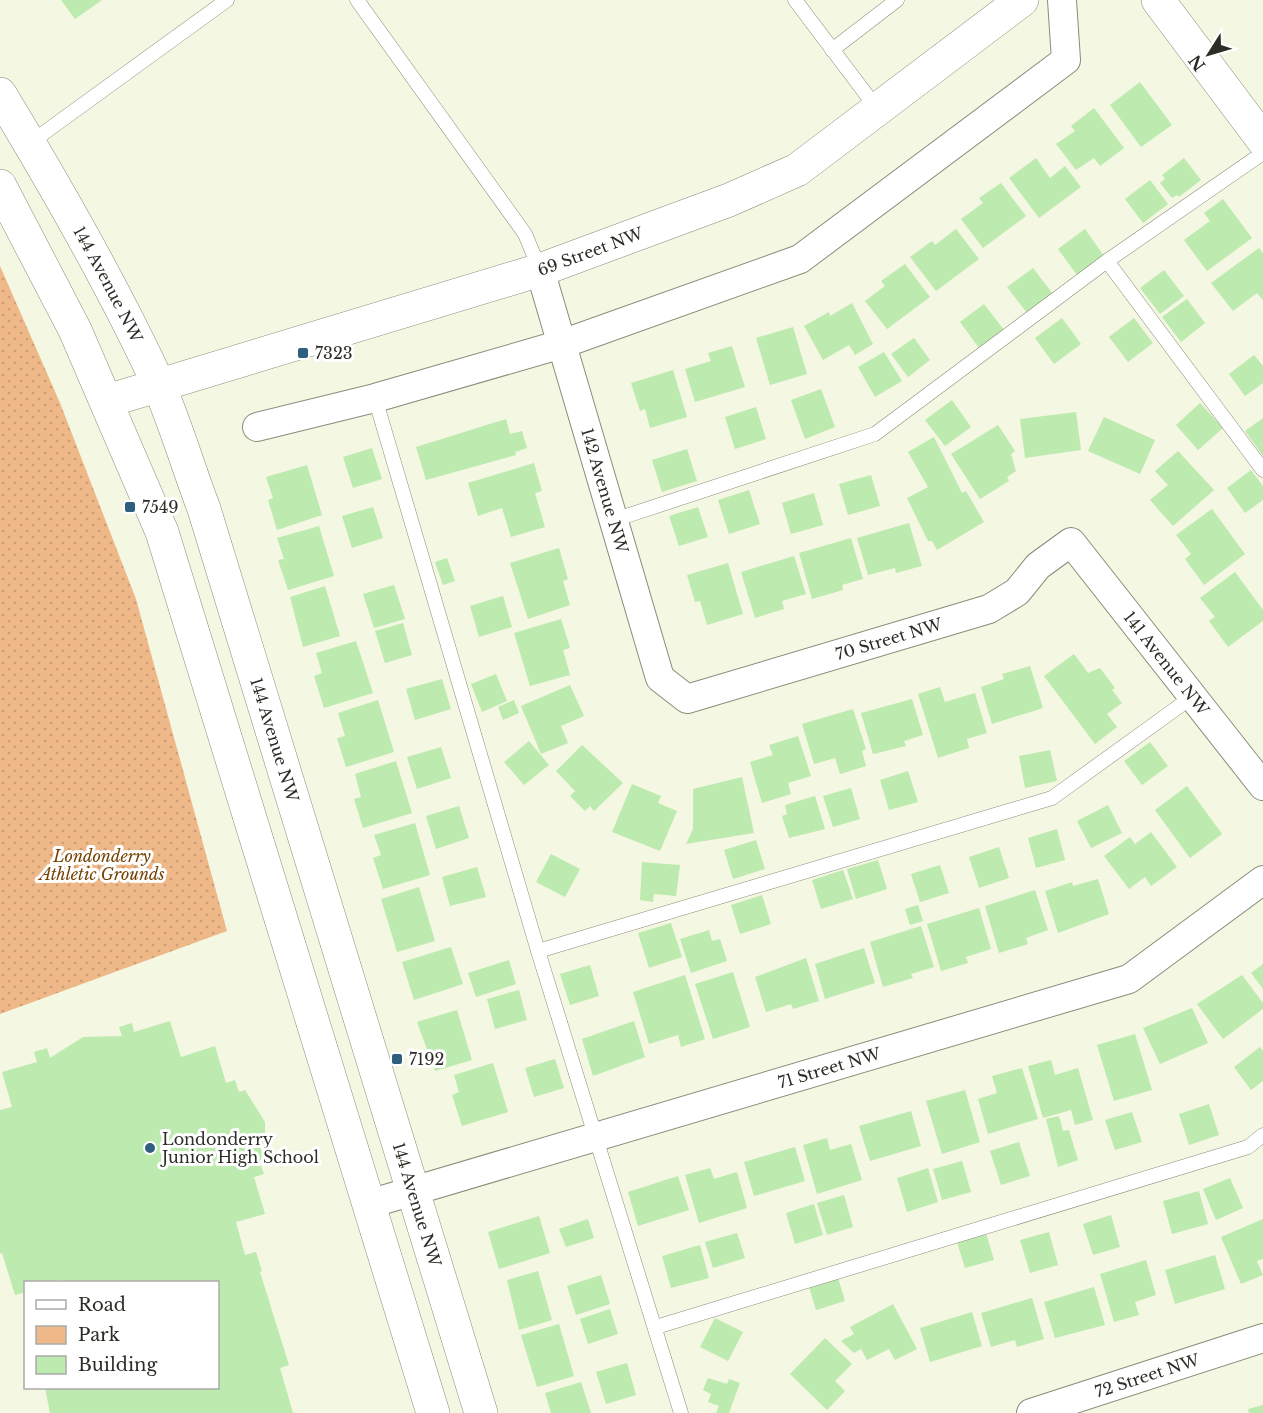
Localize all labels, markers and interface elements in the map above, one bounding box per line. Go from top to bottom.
north arrow [1179,24,1239,84]
text: N [1185,51,1210,75]
street label: 144 Avenue NW [69,223,147,346]
street label: 69 Street NW [535,223,646,280]
place label: 7323 [315,343,353,363]
marker: 7323 [296,346,310,360]
street label: 142 Avenue NW [577,426,633,556]
place label: 7549 [142,497,179,517]
marker: 7549 [123,500,137,514]
street label: 141 Avenue NW [1120,607,1214,719]
street label: 70 Street NW [833,614,945,664]
street label: 144 Avenue NW [246,675,303,804]
park label: Londonderry Athletic Grounds [37,846,165,884]
street label: 71 Street NW [776,1043,883,1092]
place label: 7192 [409,1049,444,1069]
marker: 7192 [390,1052,404,1066]
place label: Londonderry Junior High School [160,1129,319,1167]
street label: 144 Avenue NW [389,1140,446,1269]
marker: Londonderry Junior High School [143,1141,157,1155]
legend [24,1281,219,1389]
text: Road [78,1294,126,1316]
text: Park [78,1324,120,1346]
street label: 72 Street NW [1092,1349,1202,1402]
text: Building [78,1354,157,1376]

